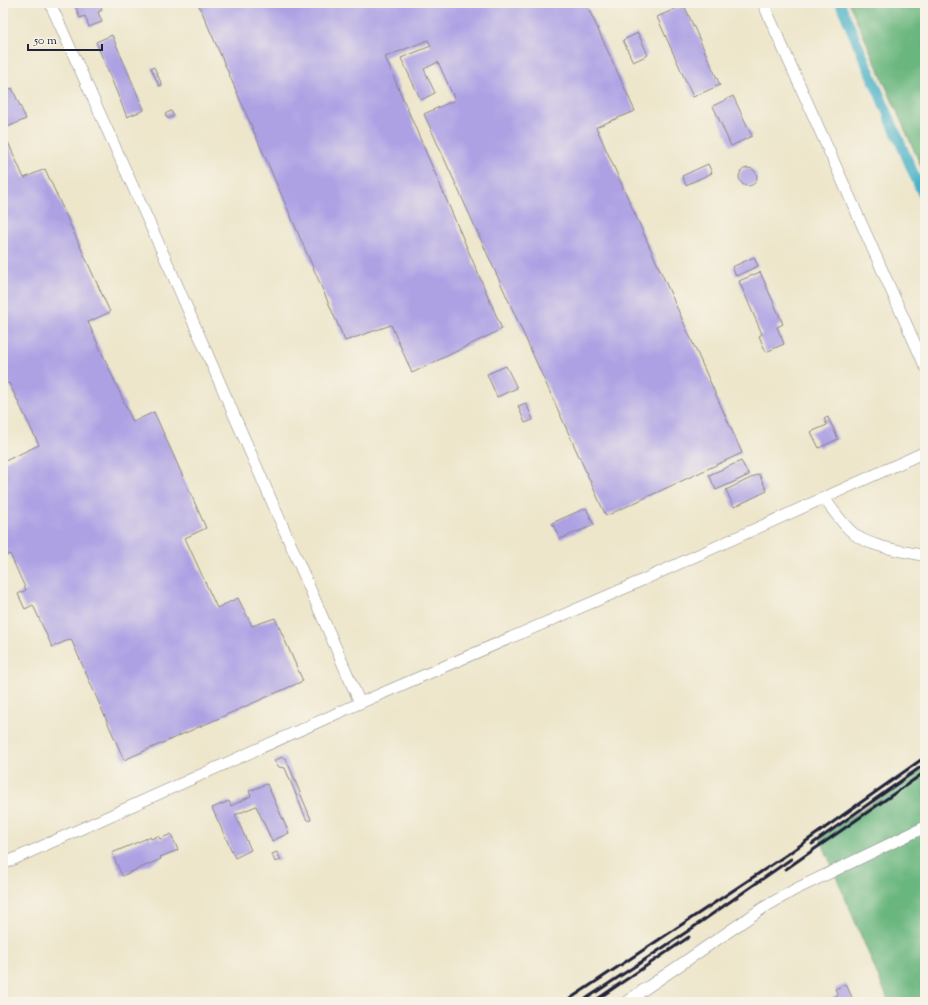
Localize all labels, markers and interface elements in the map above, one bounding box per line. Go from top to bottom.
scale bar [28,26,102,52]
text: 50 m [33,32,57,50]

